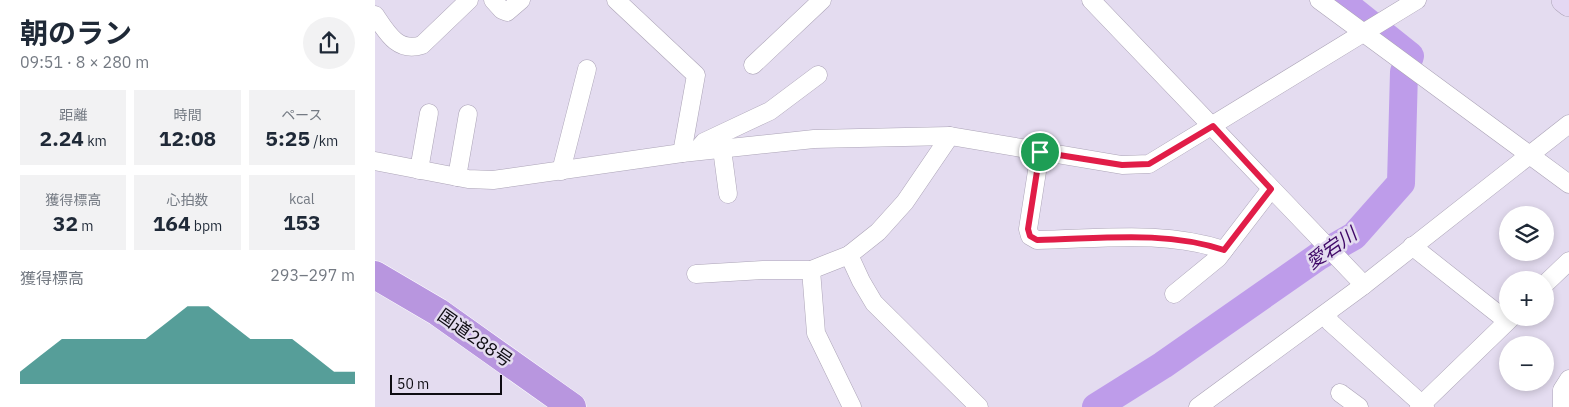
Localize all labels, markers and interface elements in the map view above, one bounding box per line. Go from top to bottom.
text: 朝のラン [20,14,132,51]
button: share [303,17,355,69]
text: 09:51 · 8 × 280 m [20,52,149,72]
text: 距離 [59,106,87,124]
text: 時間 [173,106,201,124]
text: ペース [281,106,322,124]
text: 2.24 [40,124,84,152]
text: 12:08 [159,124,216,152]
text: 5:25 [265,124,310,152]
pin [1019,131,1061,173]
text: km [84,132,107,150]
text: /km [310,132,338,150]
icon: arrive [1026,138,1054,166]
text: kcal [289,190,315,208]
text: 獲得標高 [45,191,101,209]
text: 心拍数 [166,191,208,209]
map controls [1499,206,1554,391]
button: layers [1499,206,1554,261]
text: 153 [283,208,321,236]
text: 32 [53,209,78,237]
text: 164 [153,209,191,237]
text: m [78,217,94,235]
text: bpm [191,217,222,235]
water label: 愛宕川 [1301,221,1363,274]
text: 293–297 m [270,265,355,285]
text: 獲得標高 [20,268,84,288]
button: + [1499,271,1554,326]
street label: 国道288号 [433,303,517,372]
button: − [1499,336,1554,391]
scale bar [390,372,503,395]
text: 50 m [397,375,429,393]

